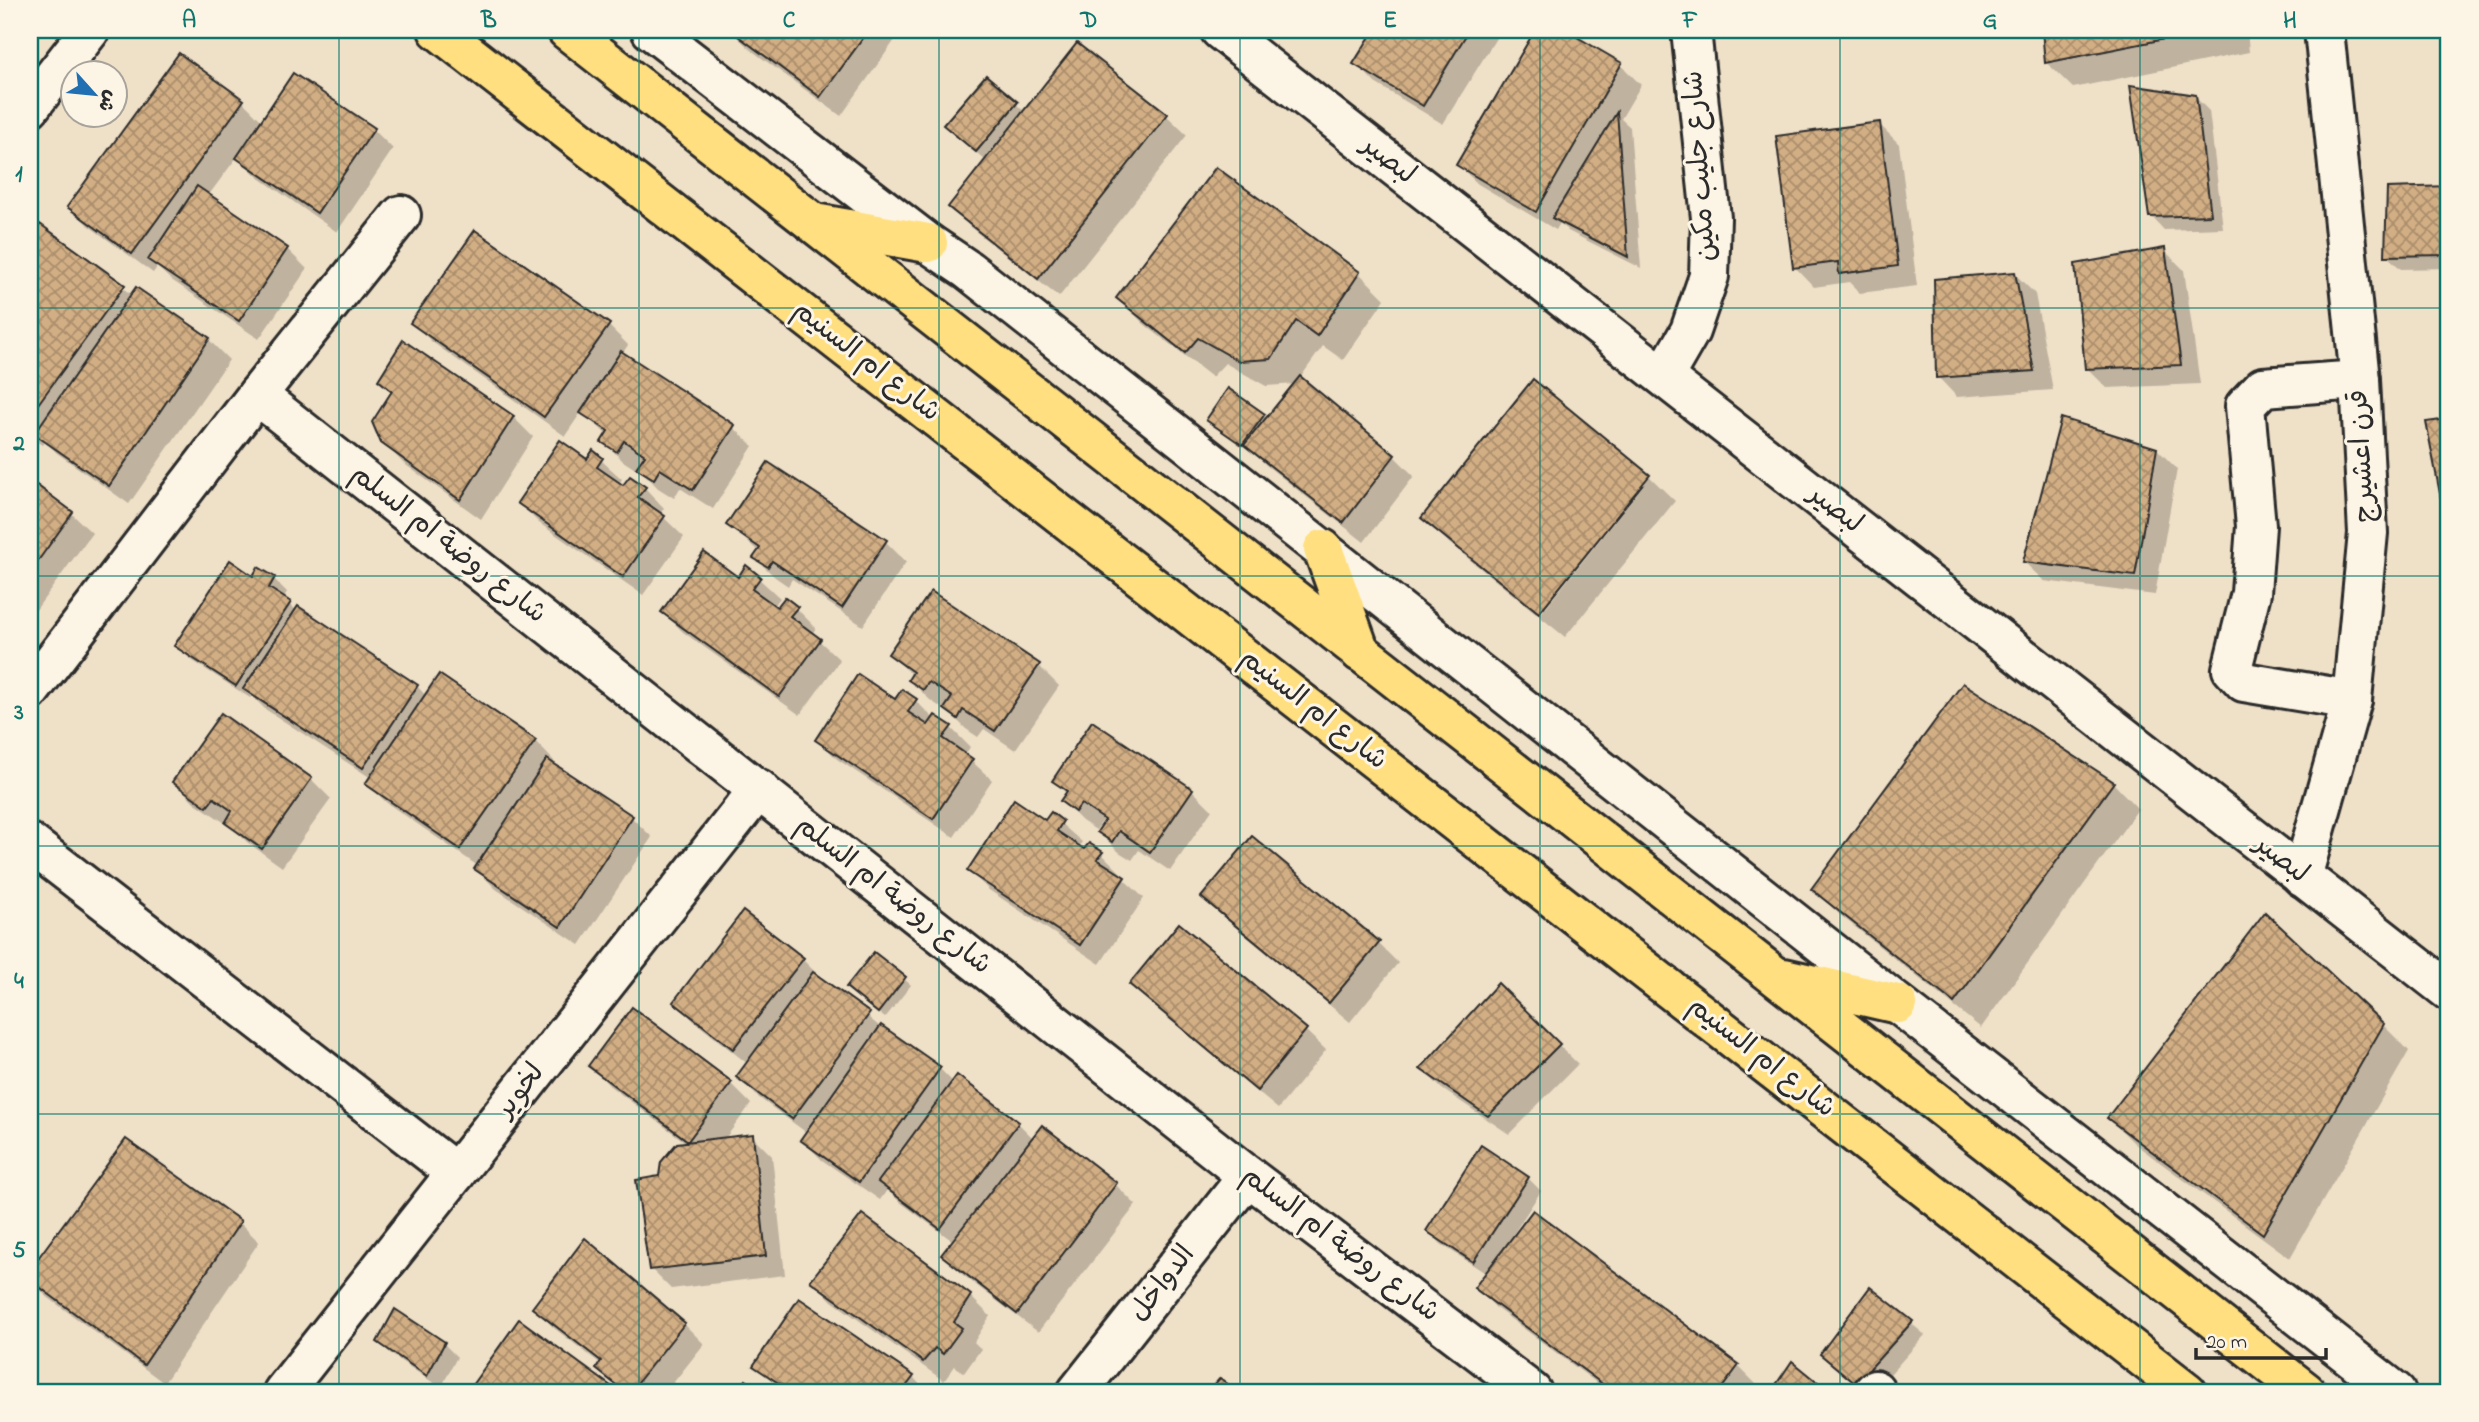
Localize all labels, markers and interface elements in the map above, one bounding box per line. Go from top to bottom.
text: A [182,5,196,38]
text: B [480,5,497,38]
text: C [783,5,796,38]
text: D [1080,5,1097,38]
text: E [1383,5,1397,38]
text: F [1682,5,1698,38]
text: G [1983,5,1997,38]
text: H [2283,5,2297,38]
north arrow [60,60,130,130]
street label: شارع جليب مكين [1674,69,1728,263]
text: ش [90,85,124,116]
street label: لبصير [1350,125,1424,196]
text: 1 [15,159,23,192]
street label: شارع ام السنيم [783,291,949,433]
street label: قرن اعشيرج [2339,388,2387,524]
text: 2 [12,428,25,461]
street label: شارع روضة ام السلم [341,455,555,635]
street label: لبصير [1797,474,1871,545]
street label: شارع ام السنيم [1230,639,1396,781]
text: 3 [13,697,24,730]
street label: شارع روضة ام السلم [786,806,1000,986]
street label: لبصير [2243,824,2317,895]
text: 4 [14,966,24,999]
street label: شارع ام السنيم [1678,987,1844,1129]
street label: لخوير [485,1055,555,1129]
street label: شارع روضة ام السلم [1232,1157,1448,1333]
text: 5 [12,1235,26,1268]
street label: الدواخل [1120,1237,1206,1331]
scale bar [2196,1317,2325,1361]
text: 20 m [2206,1328,2247,1358]

